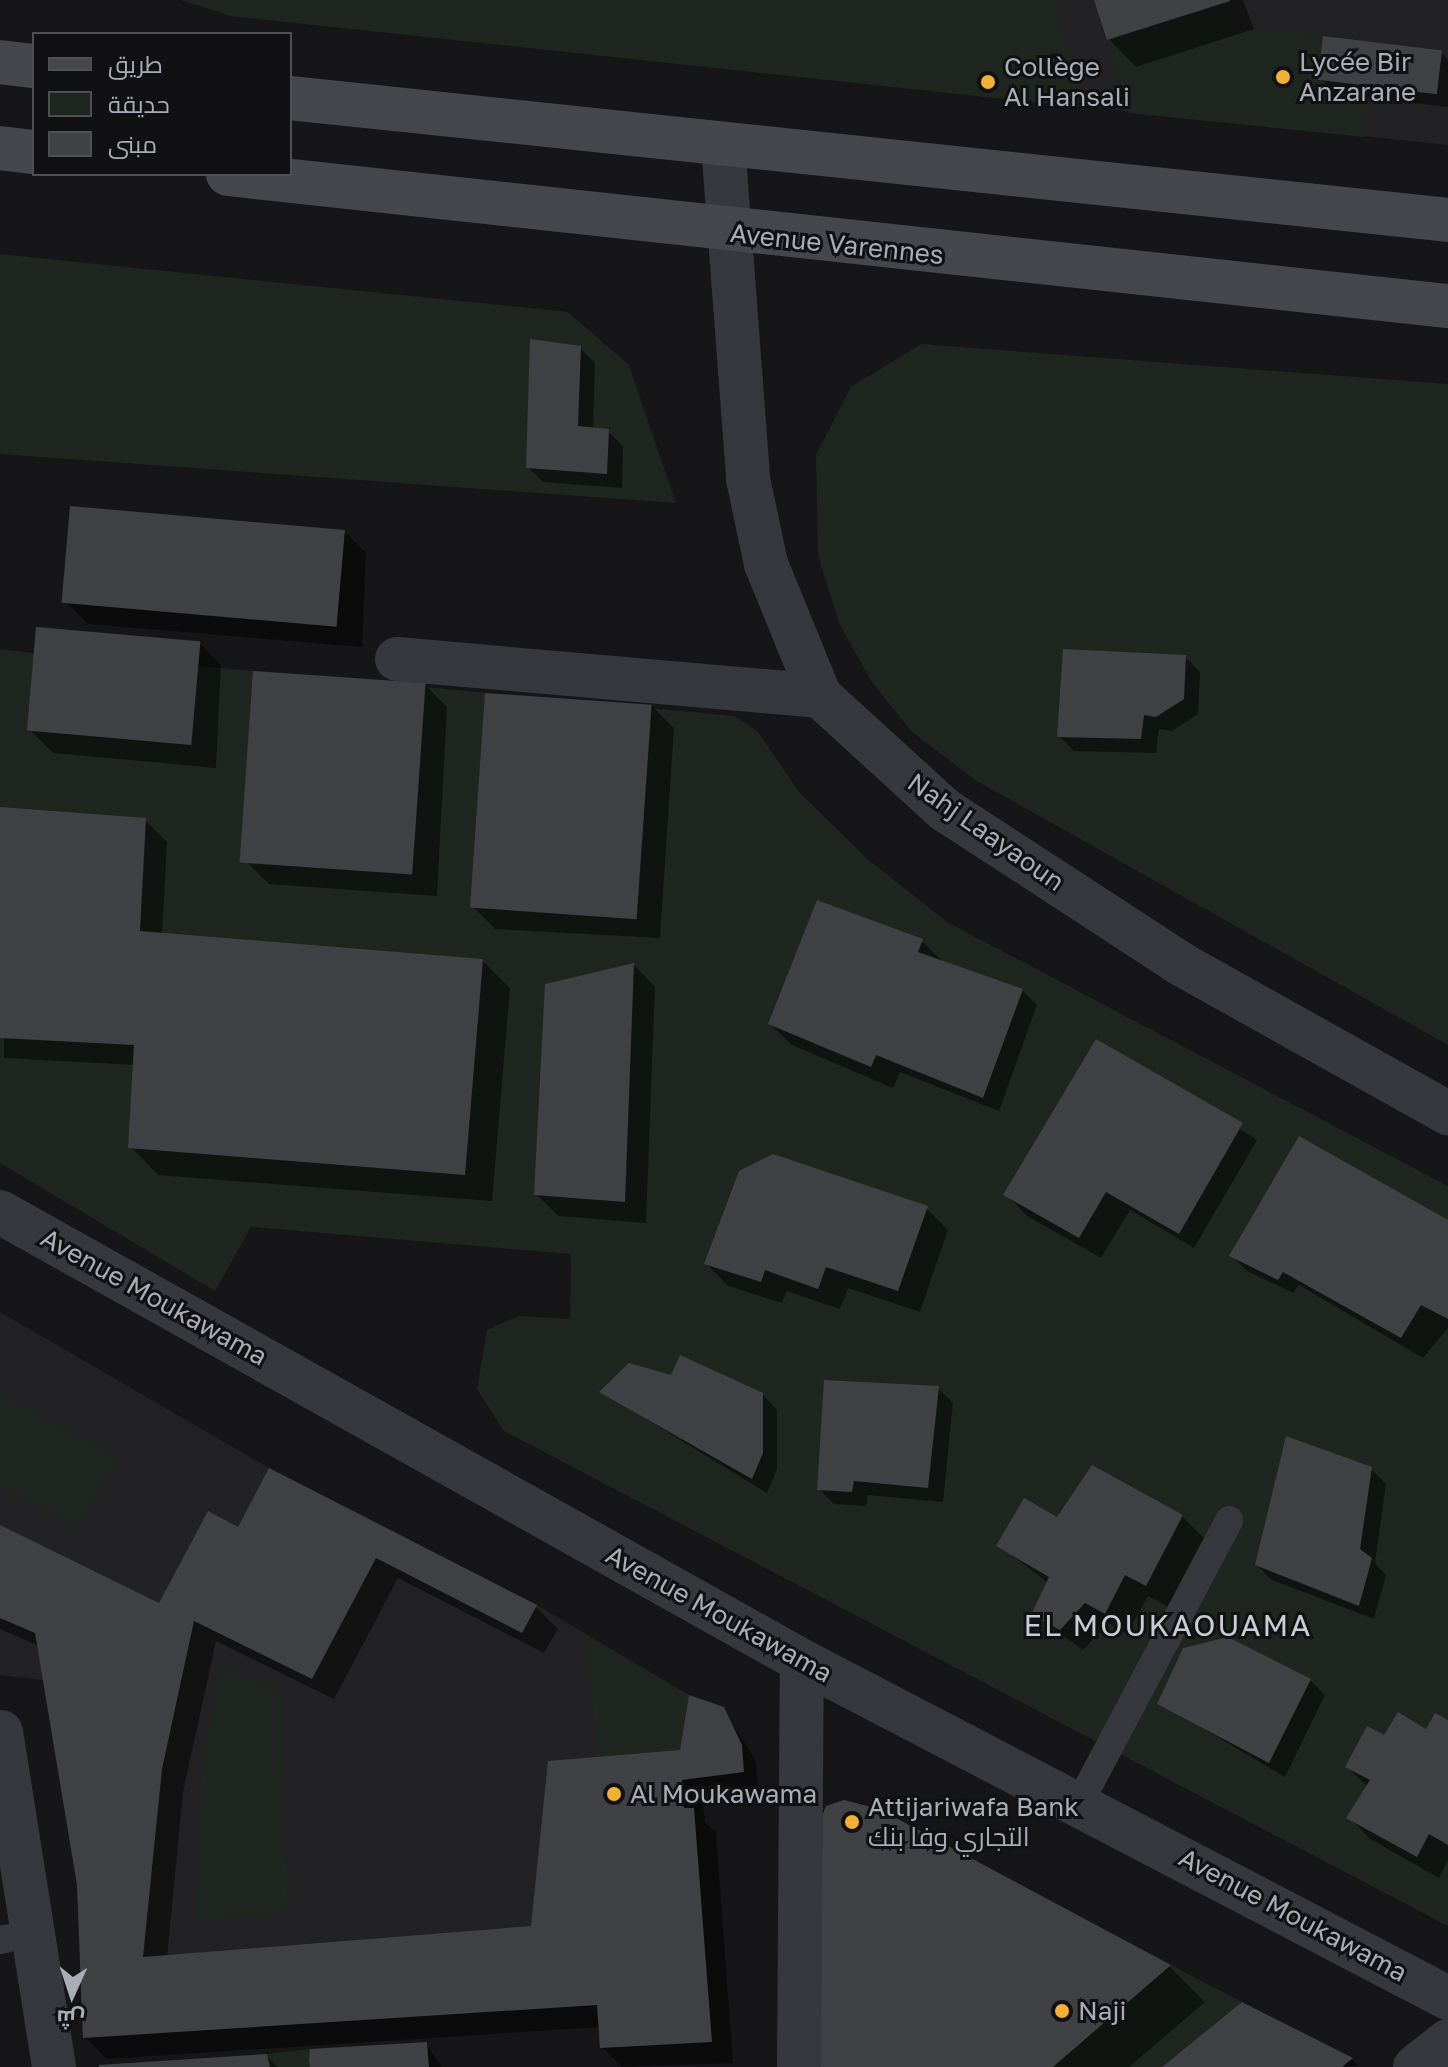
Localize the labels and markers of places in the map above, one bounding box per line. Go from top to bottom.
place label: Lycée Bir Anzarane [1299,46,1416,108]
place label: Collège Al Hansali [1004,51,1130,112]
marker: Lycée Bir Anzarane [1274,68,1292,86]
marker: Collège Al Hansali [979,73,997,91]
place label: Al Moukawama [630,1778,817,1810]
marker: Al Moukawama [605,1785,623,1803]
place label: Attijariwafa Bank التجاري وفا بنك [868,1791,1079,1852]
marker: Attijariwafa Bank التجاري وفا بنك [843,1813,861,1831]
place label: Naji [1078,1995,1126,2027]
marker: Naji [1053,2002,1071,2020]

